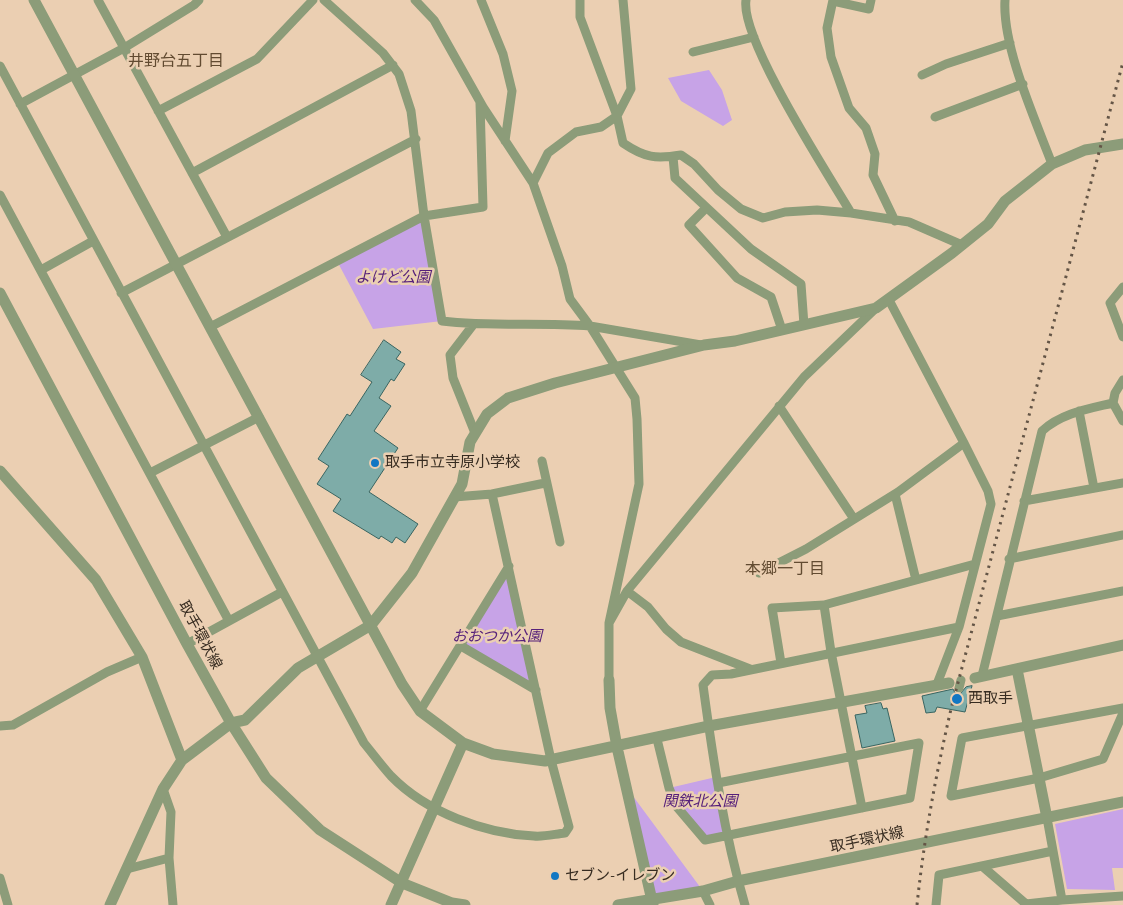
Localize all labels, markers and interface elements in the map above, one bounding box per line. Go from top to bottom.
district label: 井野台五丁目 [128,51,224,71]
park label: よけど公園 [356,269,430,287]
place label: 取手市立寺原小学校 [385,454,520,472]
marker: 取手市立寺原小学校 [369,457,381,469]
district label: 本郷一丁目 [745,559,825,579]
street label: 取手環状線 [174,598,226,672]
park label: おおつか公園 [452,628,542,646]
place label: 西取手 [968,690,1013,708]
marker: 西取手 [950,692,964,706]
park label: 関鉄北公園 [663,793,737,811]
street label: 取手環状線 [828,823,906,857]
place label: セブン-イレブン [565,867,675,885]
marker: セブン-イレブン [549,870,561,882]

